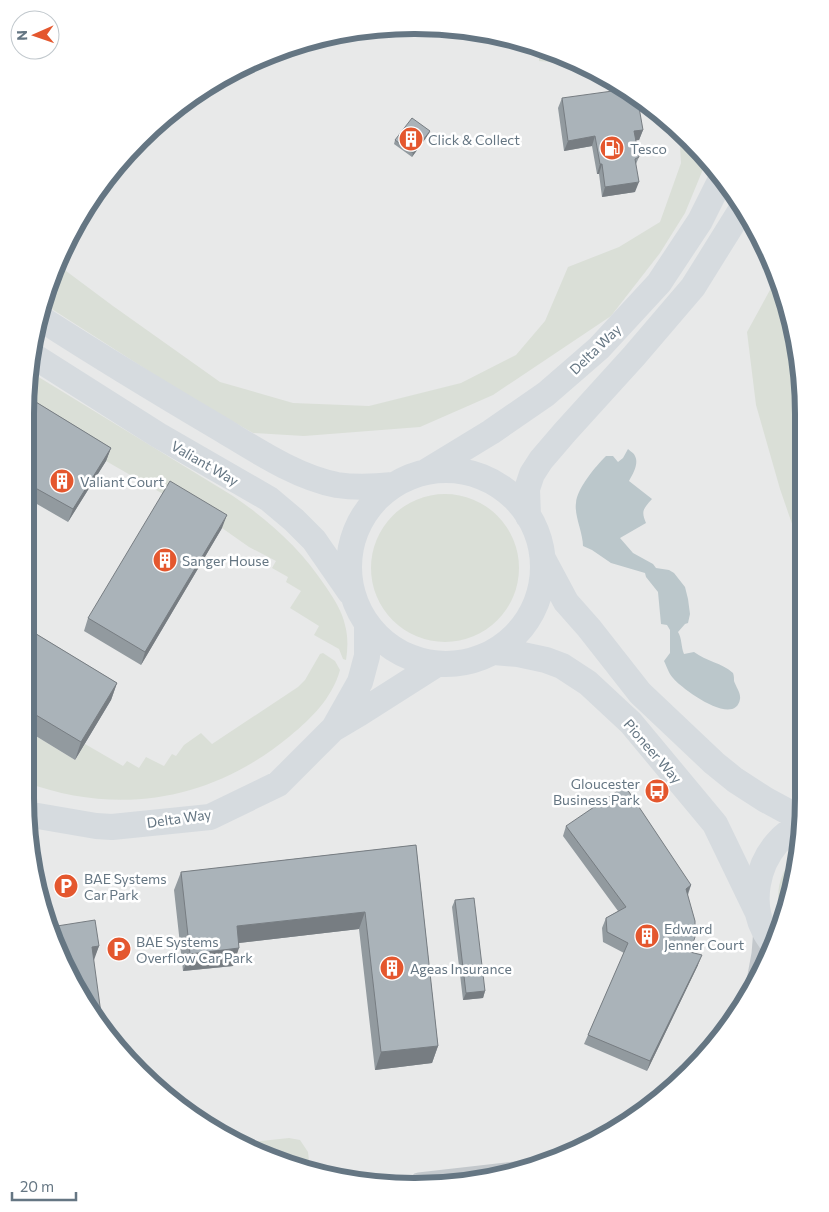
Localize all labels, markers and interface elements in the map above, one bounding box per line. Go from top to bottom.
north arrow [10,10,60,60]
text: N [13,30,30,41]
building icon: Click & Collect [398,126,424,152]
place label: Click & Collect [428,131,520,148]
fuel station icon: Tesco [599,135,625,161]
place label: Tesco [630,140,667,157]
street label: Delta Way [566,320,624,378]
street label: Valiant Way [168,437,242,489]
building icon: Valiant Court [49,468,75,494]
place label: Valiant Court [80,473,164,490]
building icon: Sanger House [152,547,178,573]
place label: Sanger House [182,552,269,569]
street label: Pioneer Way [620,715,686,787]
place label: Gloucester Business Park [553,775,640,808]
bus stop icon: Gloucester Business Park [644,778,670,804]
street label: Delta Way [146,805,212,831]
place label: BAE Systems Car Park [84,870,167,903]
parking icon: BAE Systems Car Park [53,873,79,899]
place label: Edward Jenner Court [664,920,745,953]
building icon: Edward Jenner Court [634,923,660,949]
place label: BAE Systems Overflow Car Park [136,933,253,966]
parking icon: BAE Systems Overflow Car Park [106,936,132,962]
building icon: Ageas Insurance [379,955,405,981]
place label: Ageas Insurance [410,960,512,977]
scale bar [12,1170,76,1202]
text: 20 m [20,1177,54,1195]

